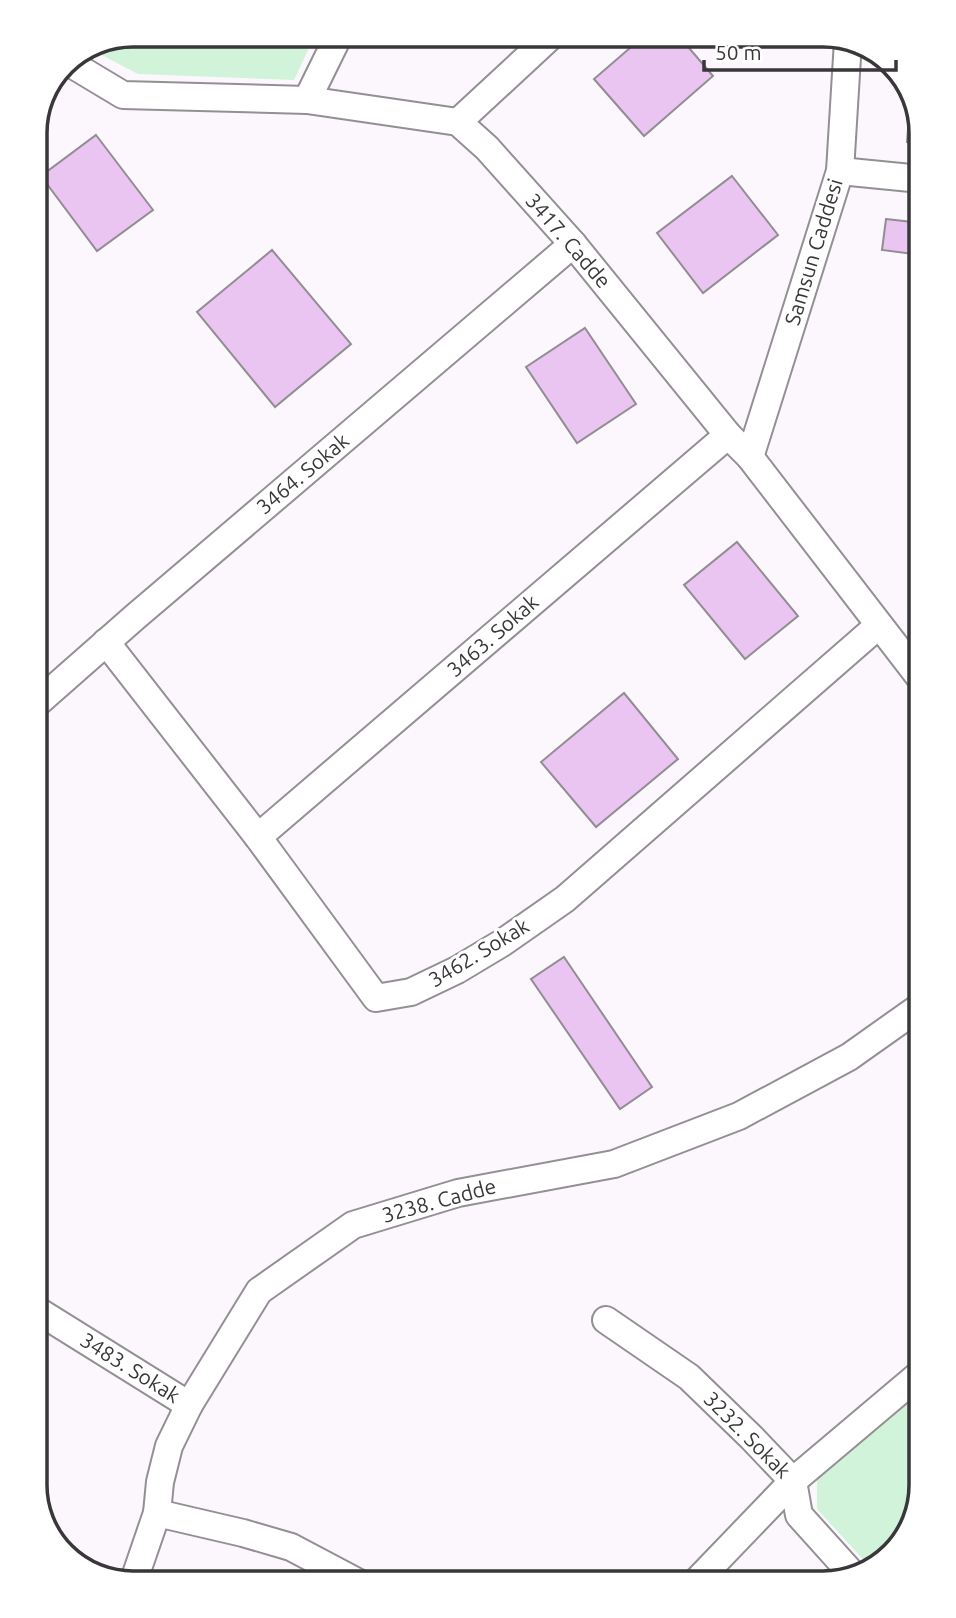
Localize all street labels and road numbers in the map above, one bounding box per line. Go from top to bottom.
street label: Samsun Caddesi [779,176,847,328]
street label: 3417. Cadde [521,188,616,292]
street label: 3464. Sokak [252,428,354,519]
street label: 3463. Sokak [442,589,543,681]
street label: 3462. Sokak [424,913,533,991]
street label: 3238. Cadde [379,1173,498,1227]
street label: 3483. Sokak [76,1327,185,1407]
street label: 3232. Sokak [699,1386,796,1483]

